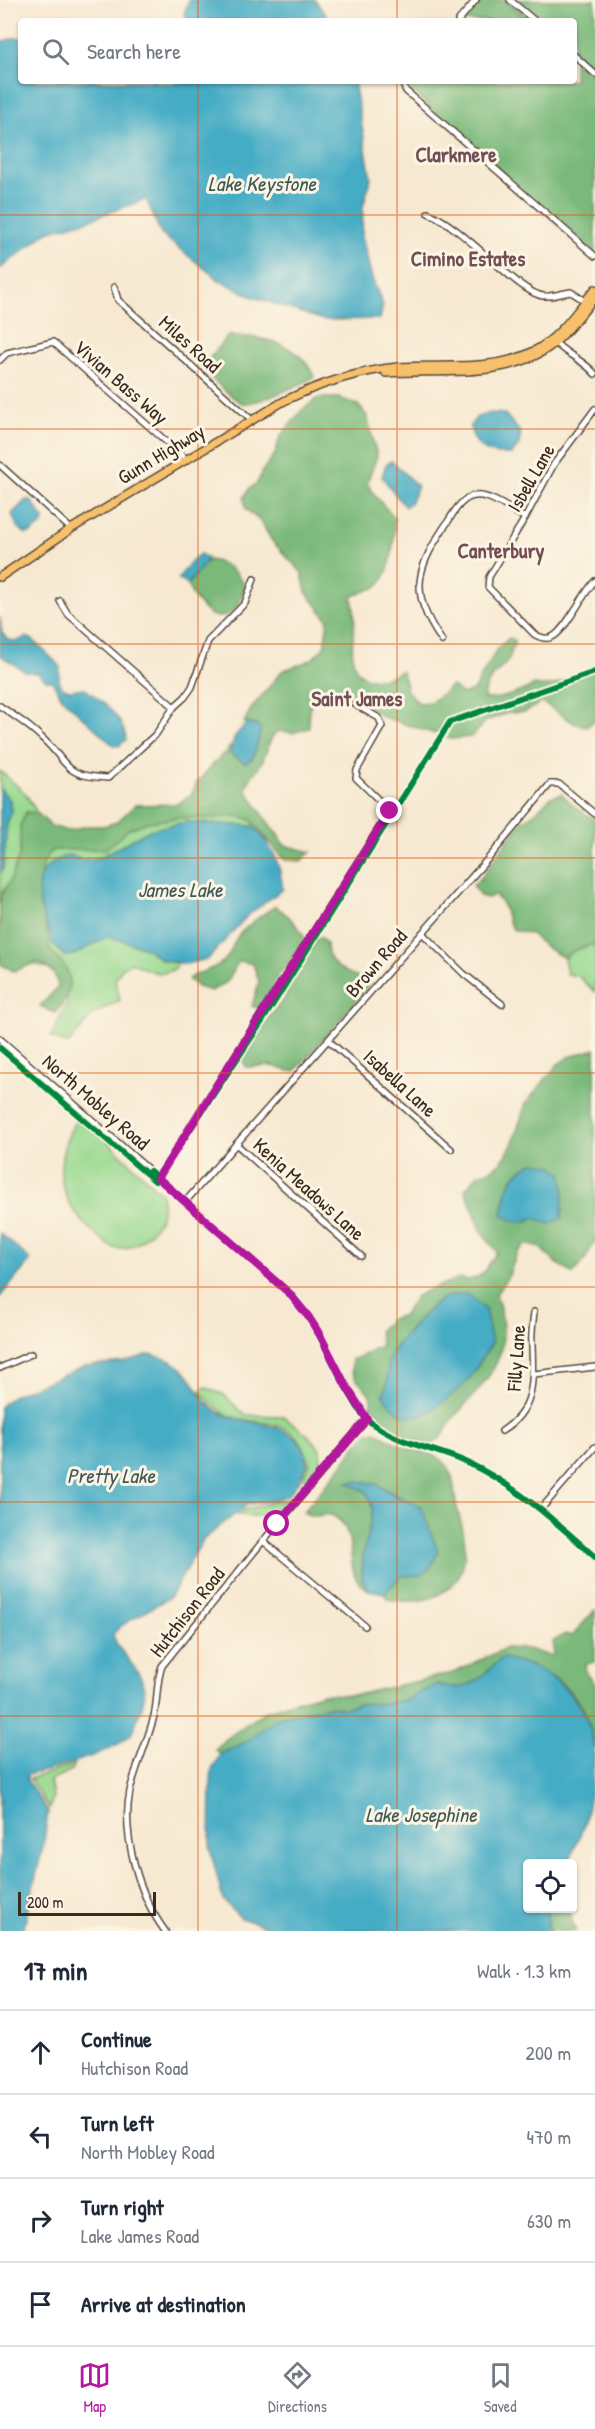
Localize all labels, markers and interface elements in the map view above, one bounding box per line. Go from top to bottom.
search box [18,18,577,84]
icon: search [39,35,72,68]
text: Search here [87,36,181,66]
district label: Clarkmere [415,140,497,169]
water label: Lake Keystone [208,169,318,198]
district label: Cimino Estates [411,244,525,273]
street label: Miles Road [154,309,227,379]
street label: Vivian Bass Way [69,333,174,430]
street label: Gunn Highway [112,417,209,490]
street label: Isbell Lane [500,439,561,517]
district label: Canterbury [458,536,545,566]
district label: Saint James [312,684,402,713]
route end [376,797,402,823]
water label: James Lake [138,875,224,904]
street label: Brown Road [339,923,413,1002]
street label: Isabella Lane [358,1043,443,1123]
street label: North Mobley Road [37,1048,156,1156]
street label: Kenia Meadows Lane [248,1131,371,1246]
street label: Filly Lane [500,1324,531,1393]
water label: Pretty Lake [67,1461,157,1490]
route start [263,1510,289,1536]
street label: Hutchison Road [143,1561,230,1662]
water label: Lake Josephine [366,1800,478,1829]
map controls [523,1859,577,1913]
button: locate [523,1859,577,1913]
scale bar [18,1889,156,1916]
text: 200 m [27,1891,63,1913]
text: 17 min [24,1953,88,1988]
text: Walk · 1.3 km [477,1957,571,1984]
text: Continue [81,2024,152,2054]
icon: ahead [24,2036,57,2069]
text: 200 m [526,2039,571,2066]
text: Hutchison Road [81,2054,188,2081]
text: Turn left [81,2108,154,2138]
icon: left [24,2120,57,2153]
text: 470 m [526,2123,571,2150]
text: North Mobley Road [81,2138,215,2165]
text: Turn right [81,2192,164,2222]
icon: right [24,2204,57,2237]
text: 630 m [527,2207,571,2234]
text: Lake James Road [81,2222,199,2249]
icon: arrive [24,2288,57,2321]
text: Arrive at destination [81,2289,246,2319]
tab: Map [78,2359,111,2417]
tab: Directions [268,2359,327,2417]
tab: Saved [484,2359,517,2417]

